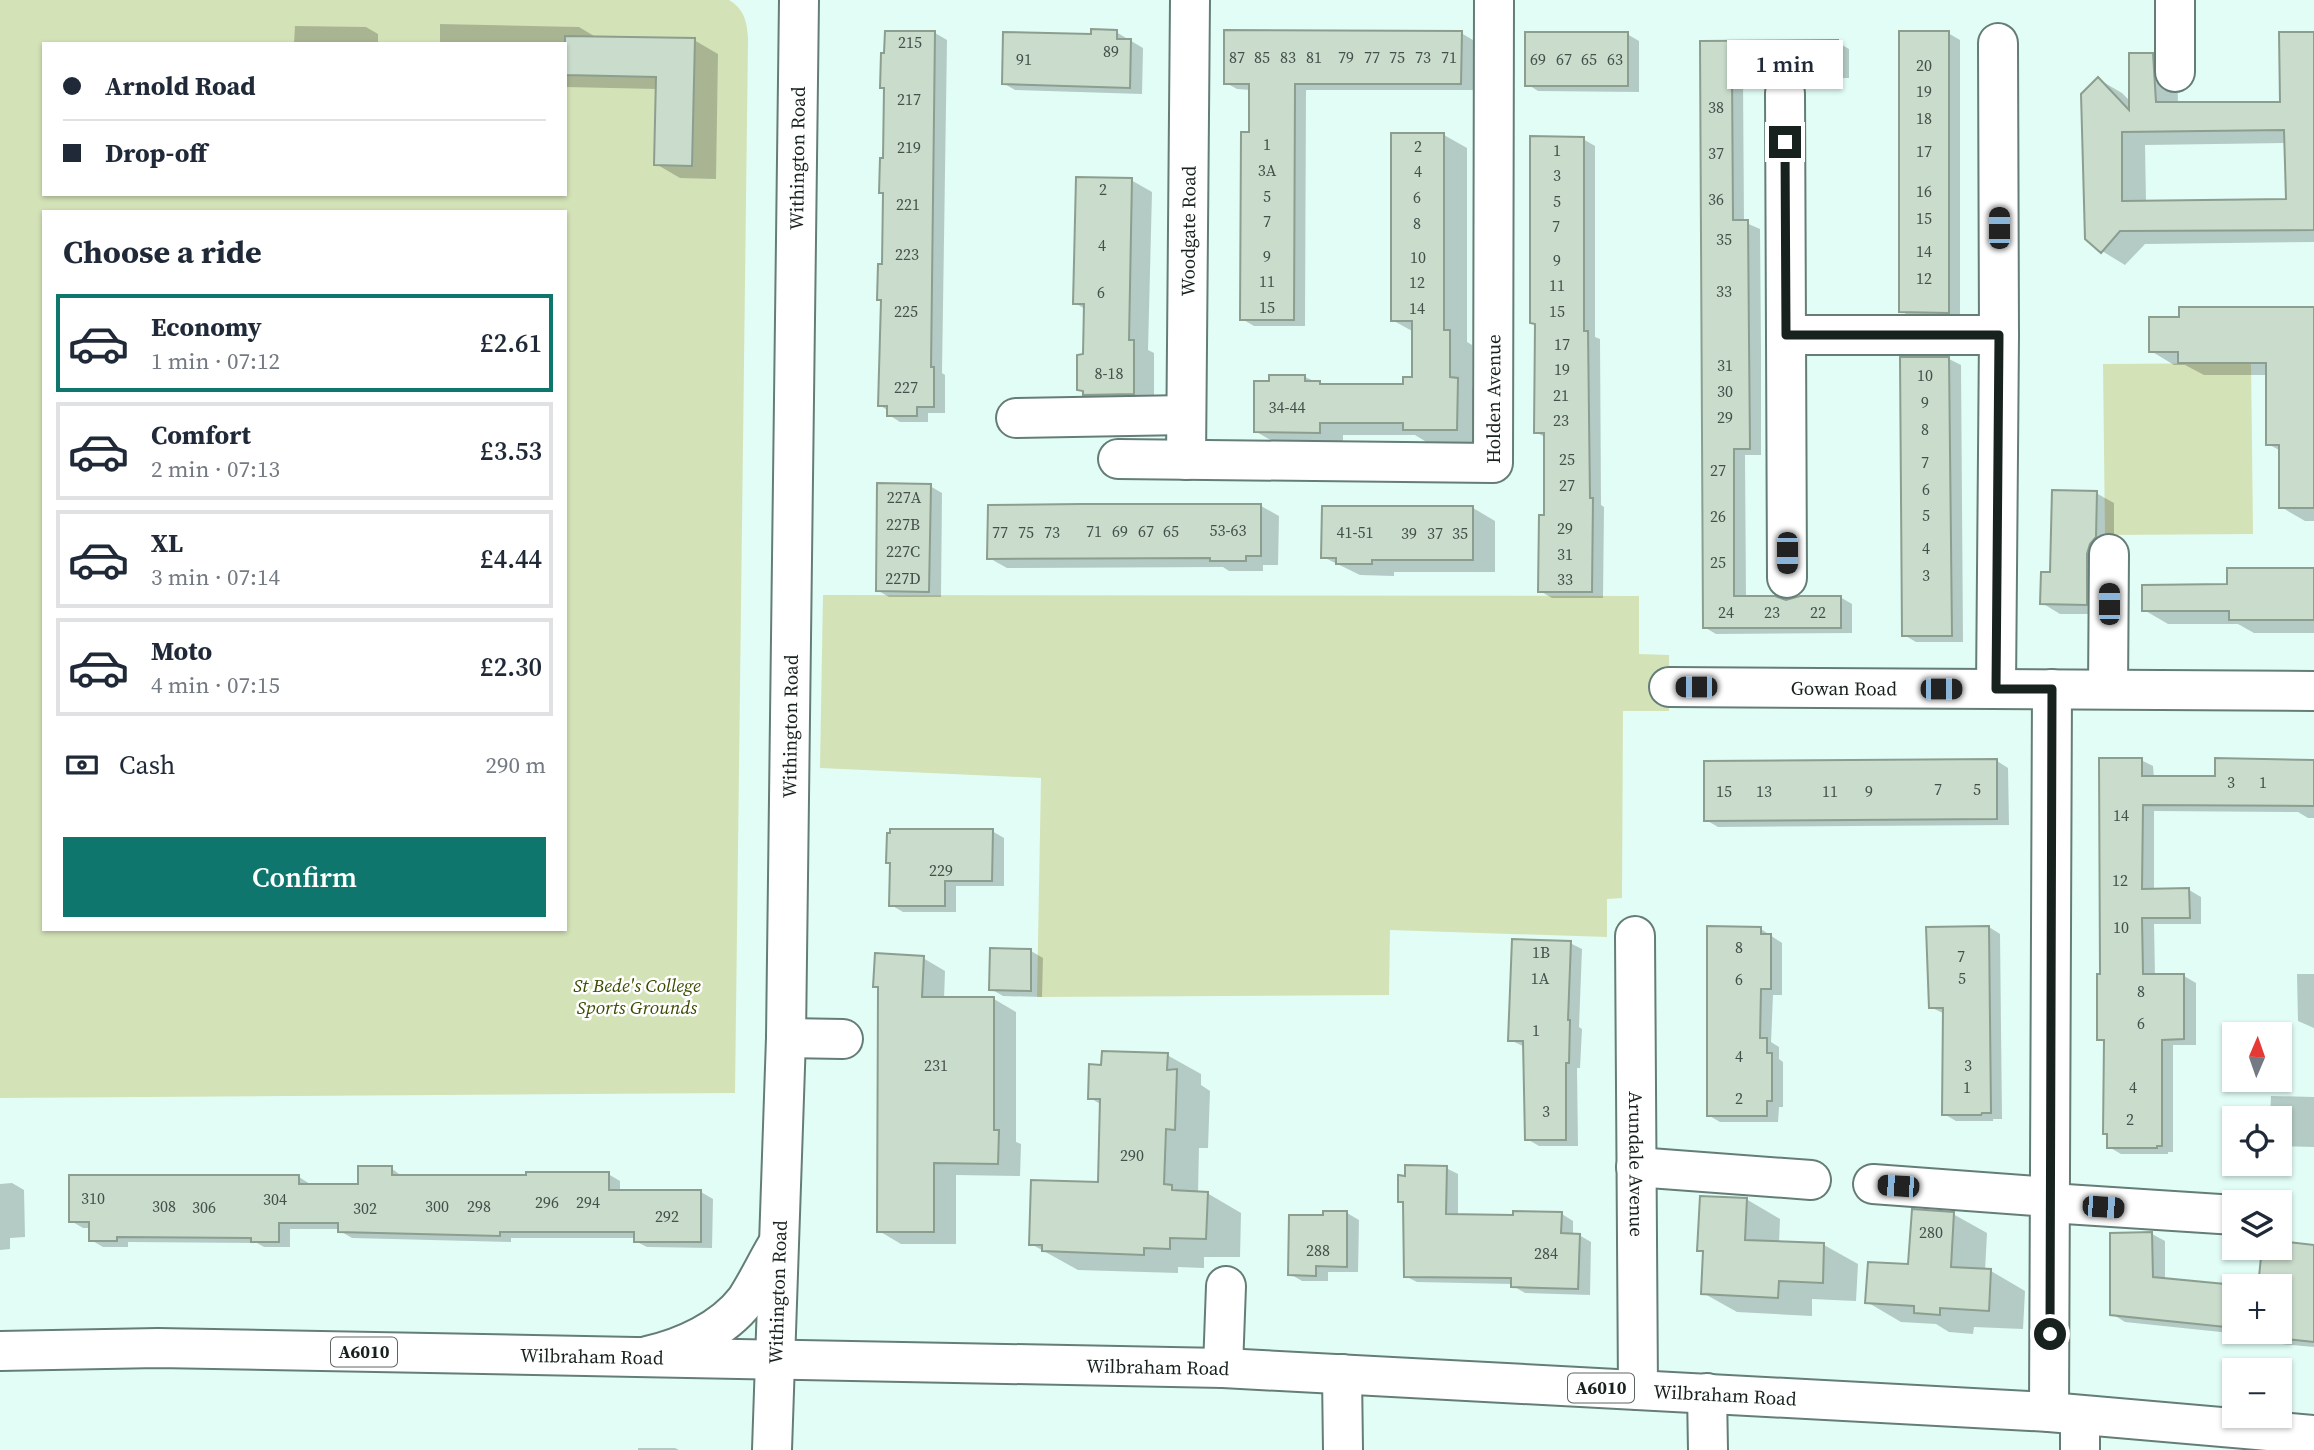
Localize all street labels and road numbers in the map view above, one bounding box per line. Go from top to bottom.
street label: Withington Road [783,86,811,230]
street label: Woodgate Road [1174,165,1202,297]
street label: Holden Avenue [1480,334,1506,464]
street label: Withington Road [776,654,804,798]
street label: Gowan Road [1791,675,1897,701]
street label: Arundale Avenue [1623,1091,1650,1237]
street label: Withington Road [762,1220,793,1364]
road number: A6010 [331,1338,397,1366]
street label: Wilbraham Road [520,1342,664,1370]
street label: Wilbraham Road [1086,1352,1230,1381]
road number: A6010 [1568,1373,1634,1402]
street label: Wilbraham Road [1653,1378,1798,1412]

